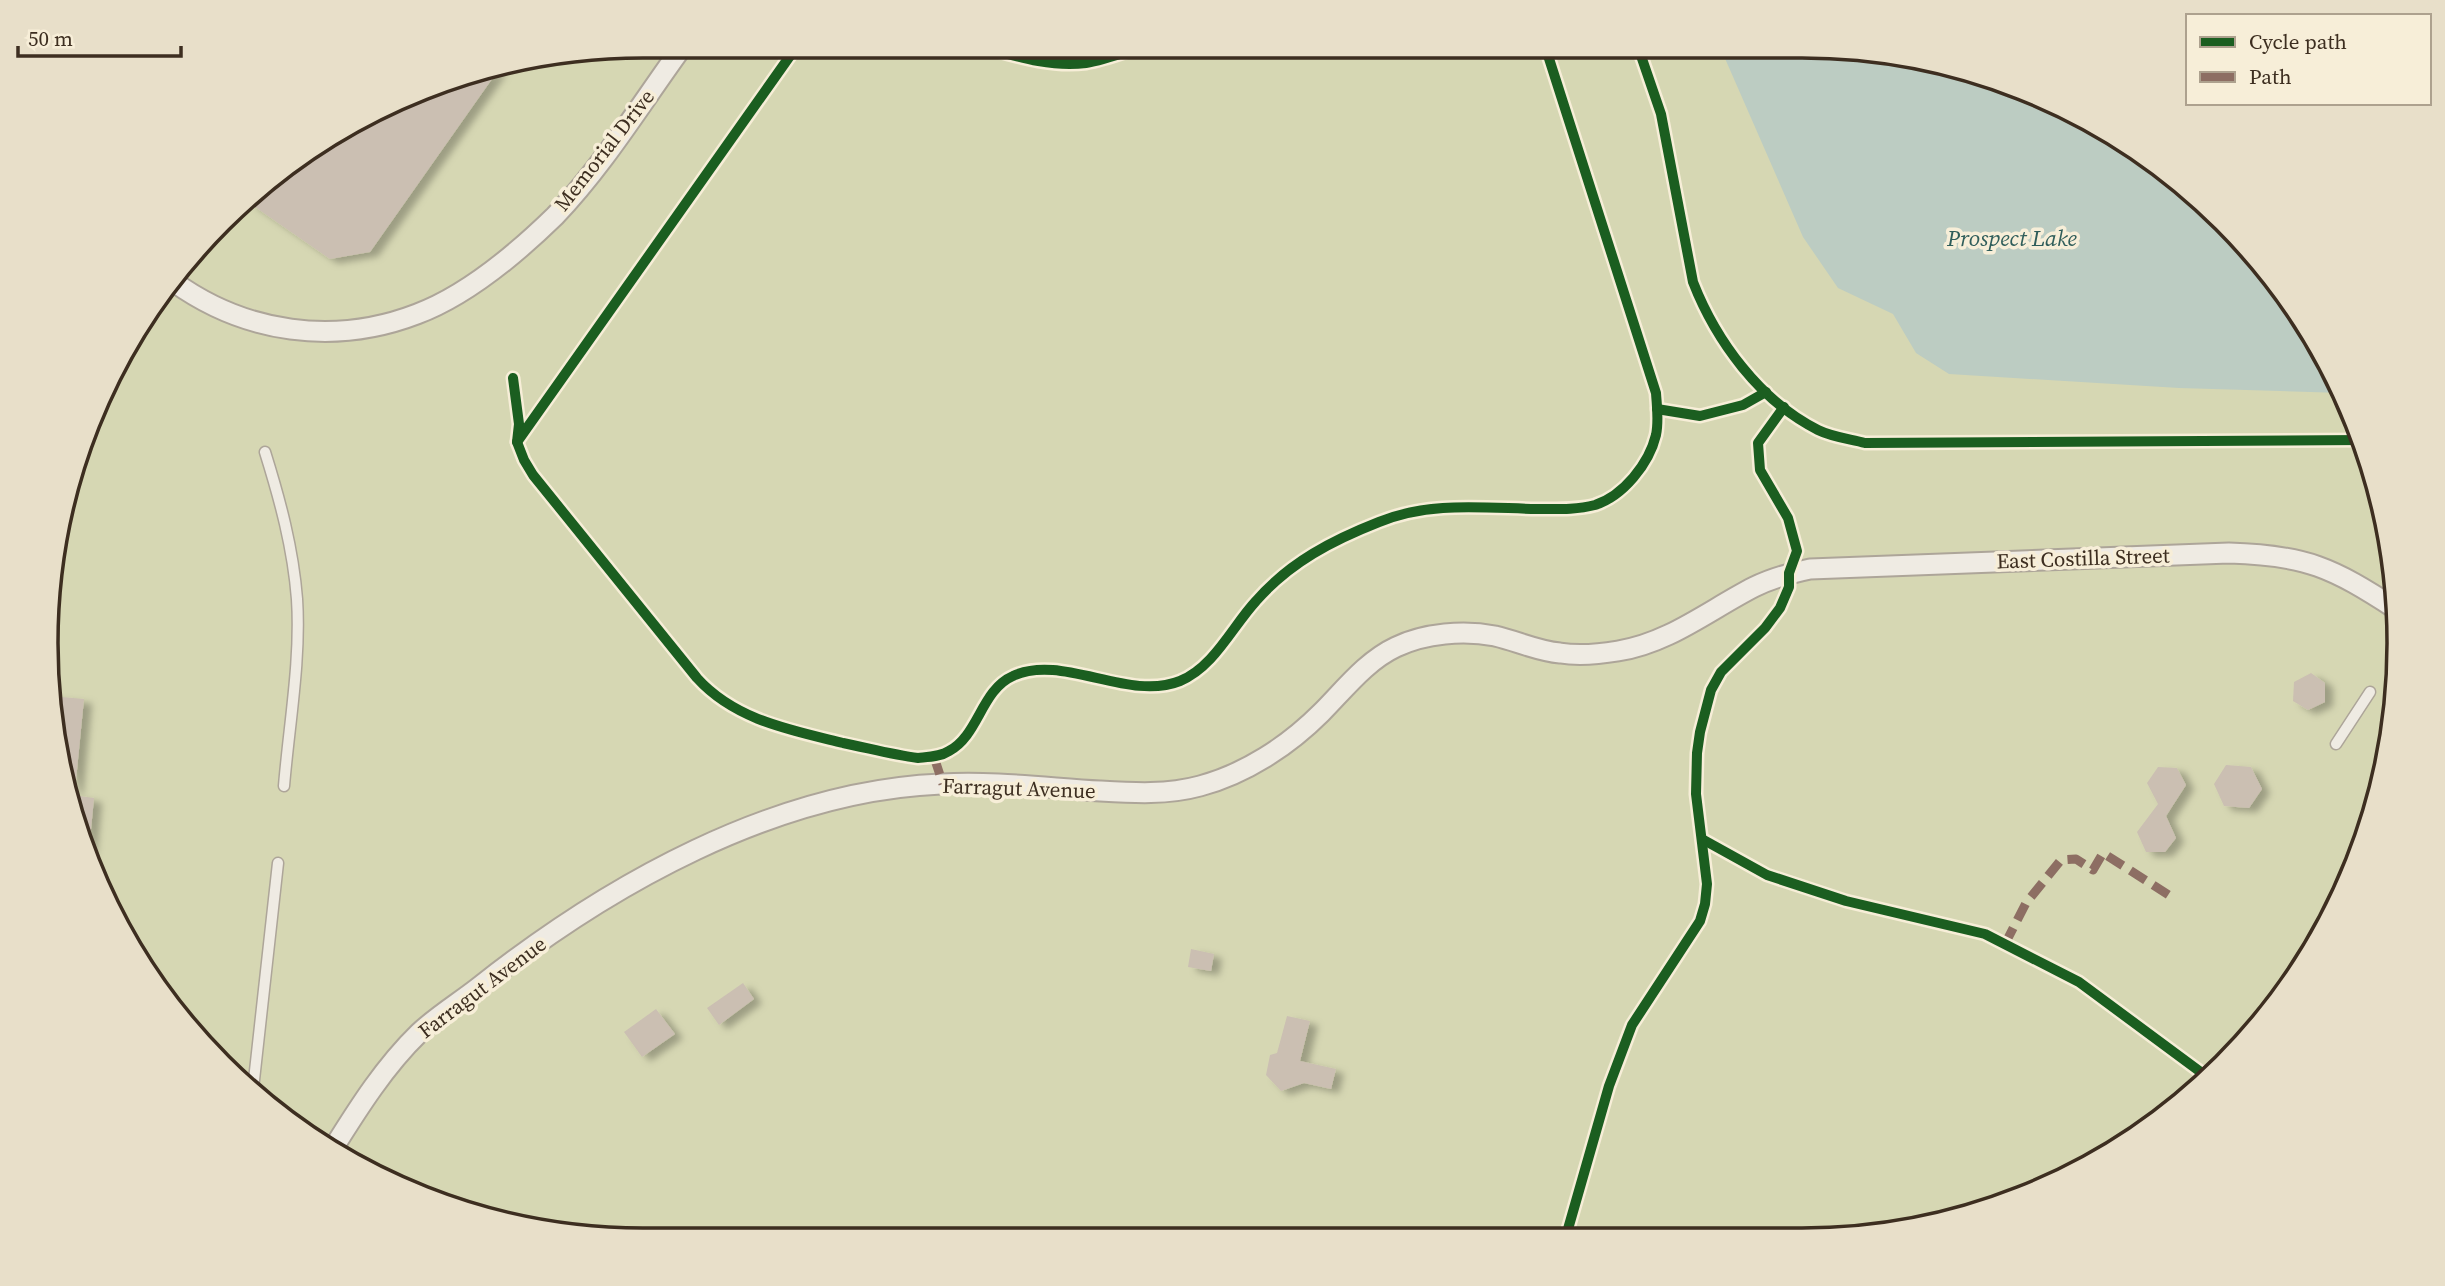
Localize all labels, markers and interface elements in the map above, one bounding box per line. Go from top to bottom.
scale bar [18,14,180,58]
legend [2186,14,2431,105]
text: 50 m [28,24,73,53]
text: Cycle path [2249,27,2347,56]
text: Path [2249,62,2292,91]
street label: Memorial Drive [547,83,661,217]
water label: Prospect Lake [1946,222,2078,254]
street label: East Costilla Street [1996,540,2170,576]
street label: Farragut Avenue [942,771,1096,805]
street label: Farragut Avenue [412,929,552,1045]

